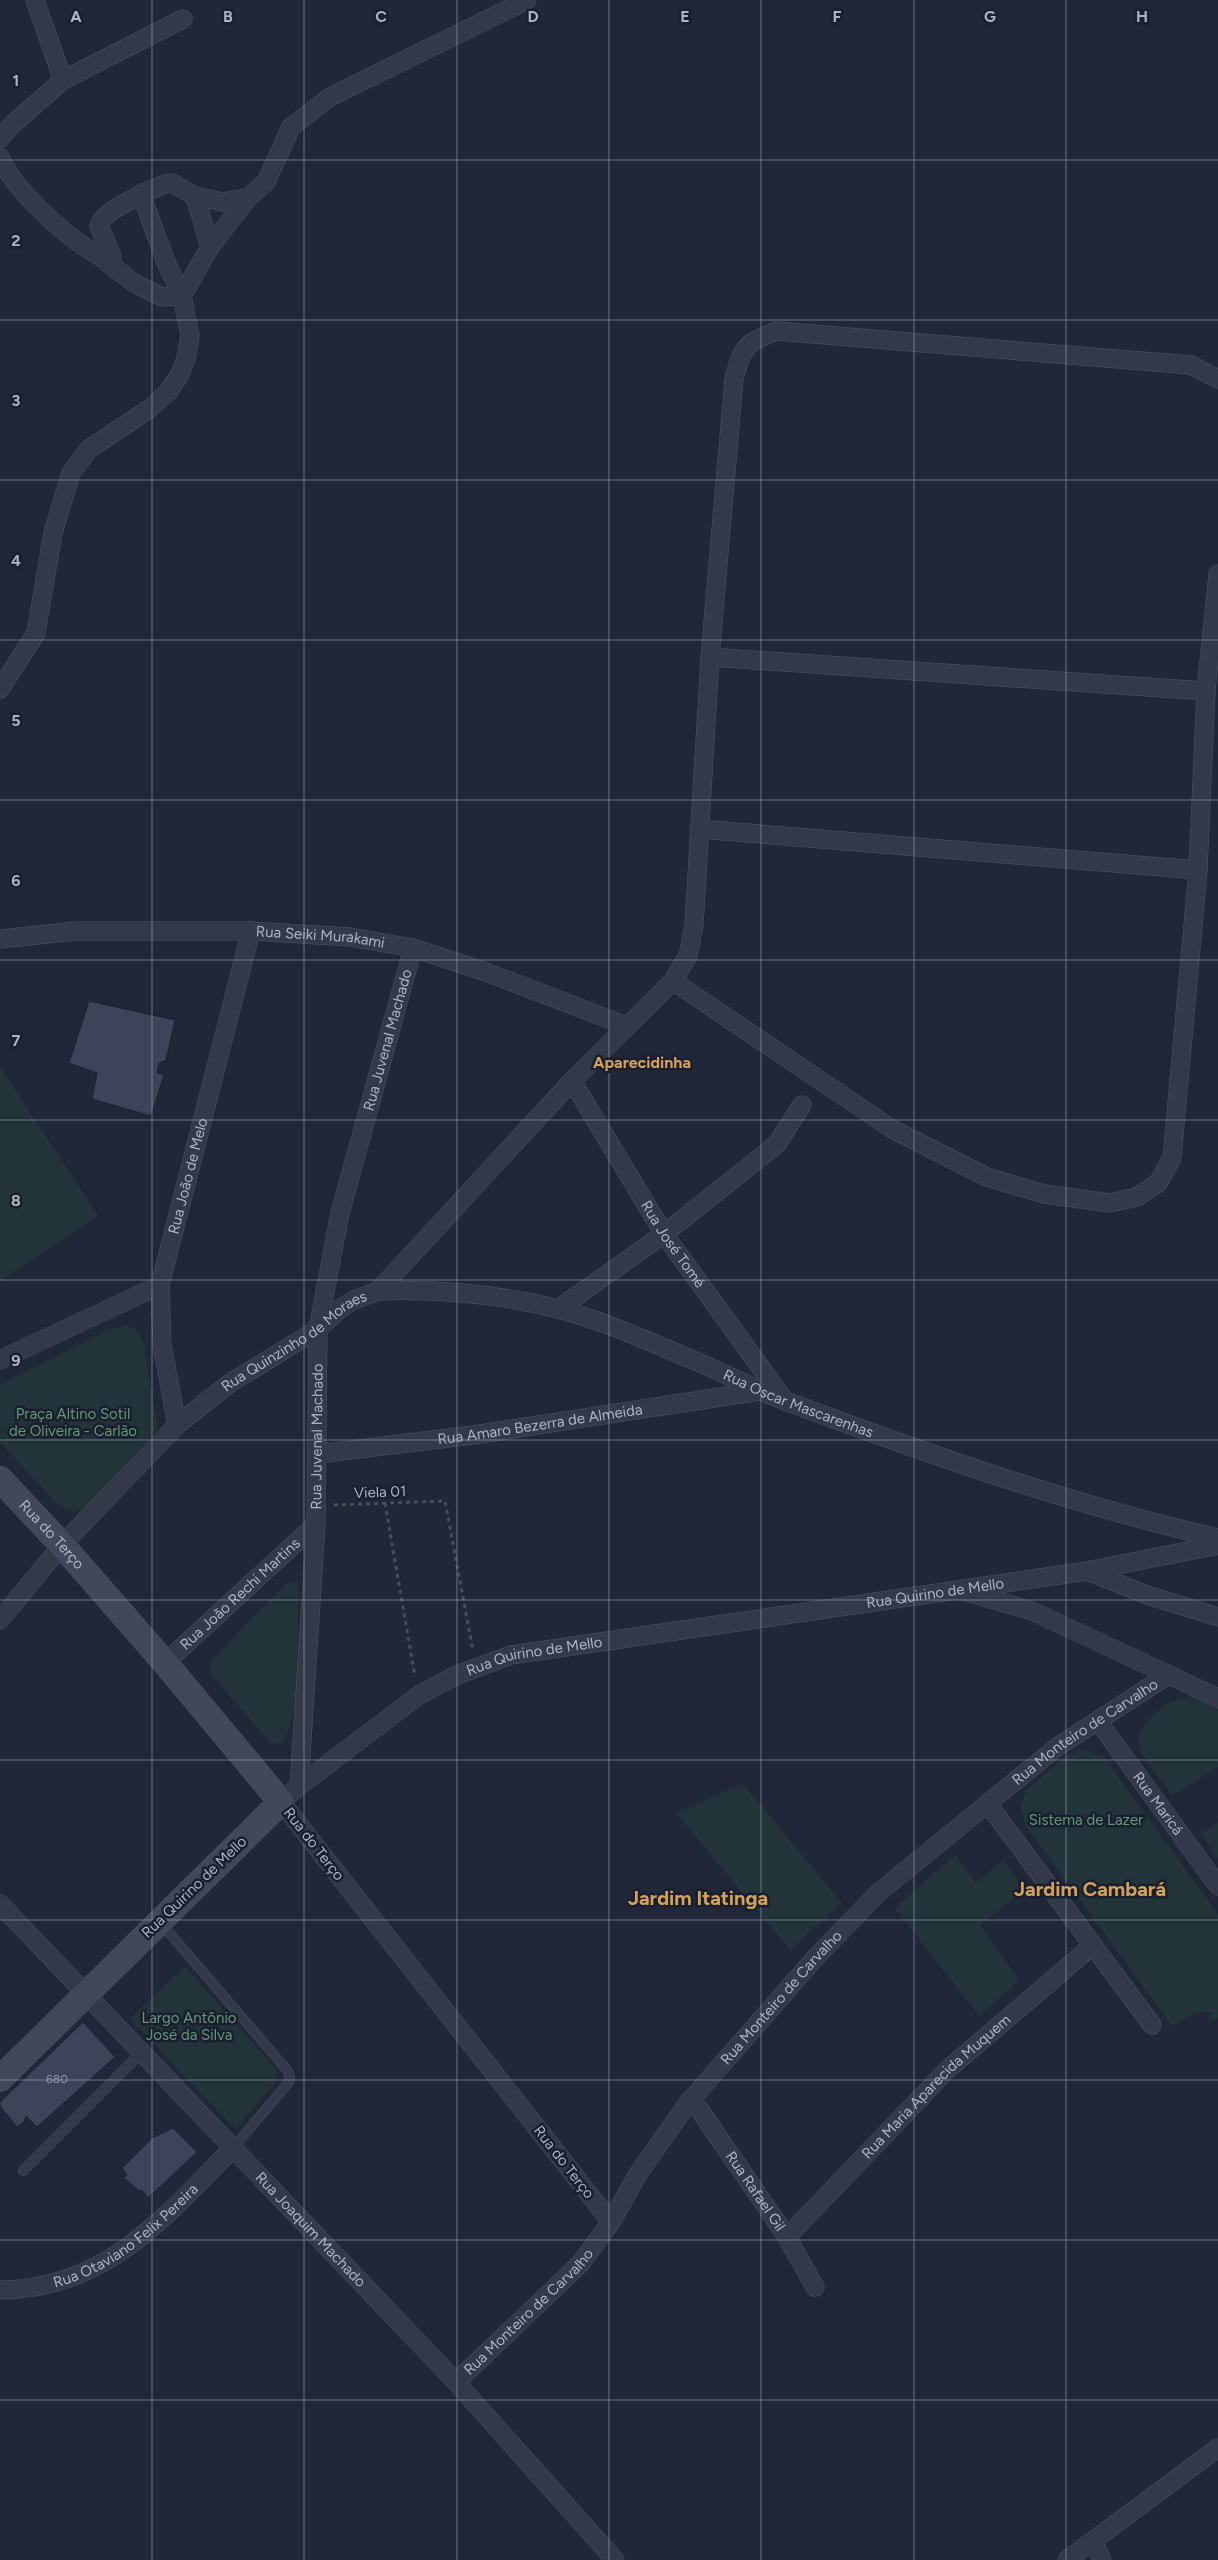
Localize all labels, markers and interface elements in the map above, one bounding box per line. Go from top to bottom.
text: A [70,7,82,26]
text: B [223,7,233,26]
text: C [375,7,387,26]
text: D [527,7,539,26]
text: E [680,7,690,26]
text: F [833,7,842,26]
text: G [984,7,996,26]
text: H [1136,7,1148,26]
text: 1 [13,71,19,90]
text: 2 [11,231,21,250]
text: 3 [12,391,21,410]
text: 4 [11,551,21,570]
text: 5 [11,711,21,730]
text: 6 [11,871,21,890]
street label: Rua Seiki Murakami [255,922,386,952]
street label: Rua Juvenal Machado [360,967,416,1113]
text: 7 [12,1031,21,1050]
district label: Aparecidinha [593,1053,691,1072]
street label: Rua João de Melo [164,1116,212,1236]
text: 8 [11,1191,21,1210]
street label: Rua José Tomé [637,1197,709,1291]
street label: Rua Quinzinho de Moraes [218,1287,369,1395]
text: 9 [11,1351,21,1370]
street label: Rua Juvenal Machado [307,1363,327,1510]
street label: Rua Oscar Mascarenhas [720,1366,876,1441]
street label: Rua Amaro Bezerra de Almeida [437,1400,644,1448]
park label: Praça Altino Sotil de Oliveira - Carlão [9,1405,137,1440]
street label: Viela 01 [353,1482,407,1502]
street label: Rua do Terço [15,1496,88,1573]
street label: Rua João Rechi Martins [176,1534,304,1654]
street label: Rua Quirino de Mello [865,1574,1006,1612]
street label: Rua Quirino de Mello [464,1633,604,1680]
street label: Rua Monteiro de Carvalho [1008,1675,1161,1789]
street label: Rua Maricá [1129,1768,1187,1839]
street label: Rua do Terço [280,1804,348,1884]
park label: Sistema de Lazer [1029,1811,1143,1829]
street label: Rua Quirino de Mello [138,1832,250,1942]
district label: Jardim Cambará [1014,1877,1166,1901]
district label: Jardim Itatinga [628,1886,768,1910]
street label: Rua Monteiro de Carvalho [717,1927,846,2068]
park label: Largo Antônio José da Silva [141,2009,237,2044]
street label: Rua Maria Aparecida Muquem [858,2011,1014,2162]
house number: 680 [46,2072,68,2086]
street label: Rua do Terço [530,2122,598,2202]
street label: Rua Rafael Gil [722,2148,789,2235]
street label: Rua Joaquim Machado [252,2168,370,2291]
street label: Rua Otaviano Felix Pereira [51,2180,202,2292]
street label: Rua Monteiro de Carvalho [460,2245,597,2379]

